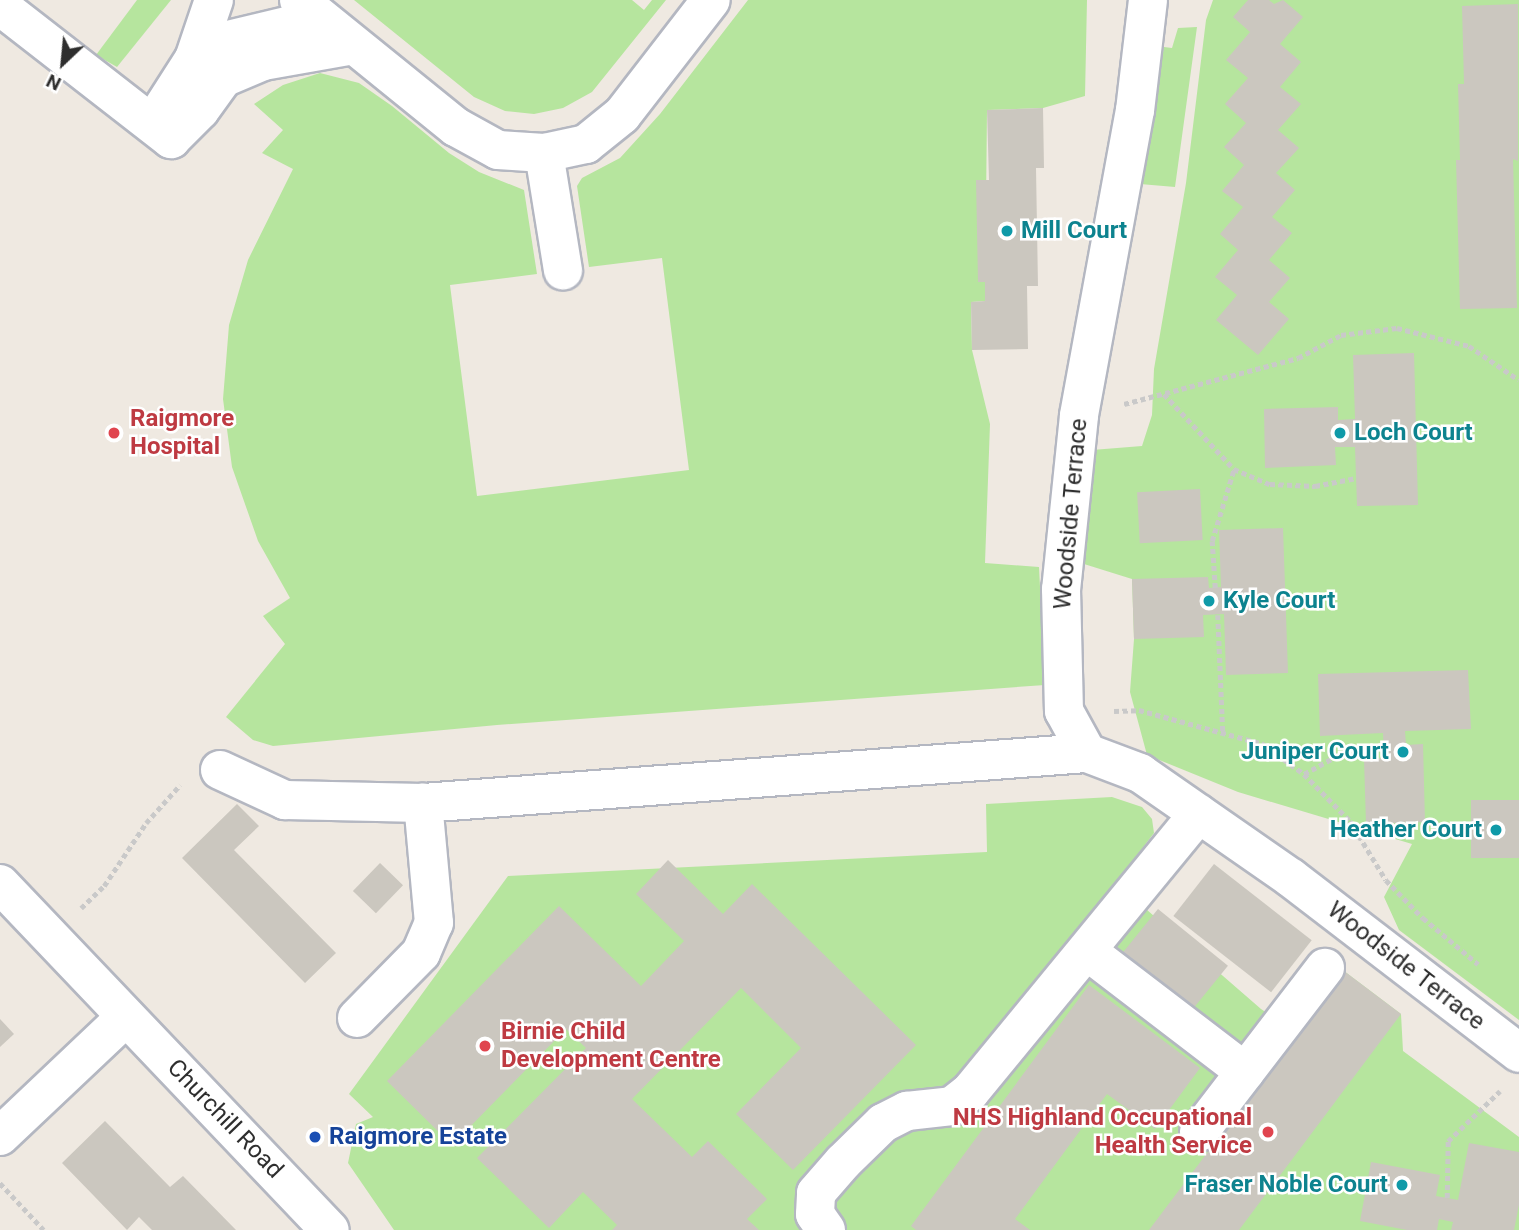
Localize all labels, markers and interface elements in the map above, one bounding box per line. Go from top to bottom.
north arrow [28,28,98,98]
text: N [43,69,65,96]
place label: Mill Court [1021,217,1127,245]
marker: Mill Court [999,223,1015,239]
place label: Raigmore Hospital [130,405,234,461]
street label: Woodside Terrace [1048,417,1094,611]
place label: Loch Court [1354,419,1473,447]
marker: Raigmore Hospital [104,423,124,443]
marker: Loch Court [1332,425,1348,441]
place label: Kyle Court [1223,587,1335,615]
marker: Kyle Court [1201,593,1217,609]
place label: Juniper Court [1241,738,1389,766]
marker: Juniper Court [1395,744,1411,760]
place label: Heather Court [1330,816,1482,844]
marker: Heather Court [1488,822,1504,838]
street label: Woodside Terrace [1321,895,1491,1037]
place label: Birnie Child Development Centre [501,1018,721,1074]
marker: Birnie Child Development Centre [475,1036,495,1056]
street label: Churchill Road [161,1054,289,1184]
place label: NHS Highland Occupational Health Service [953,1104,1252,1160]
marker: NHS Highland Occupational Health Service [1258,1122,1278,1142]
place label: Raigmore Estate [329,1123,507,1151]
marker: Raigmore Estate [307,1129,323,1145]
place label: Fraser Noble Court [1184,1171,1388,1199]
marker: Fraser Noble Court [1394,1177,1410,1193]

